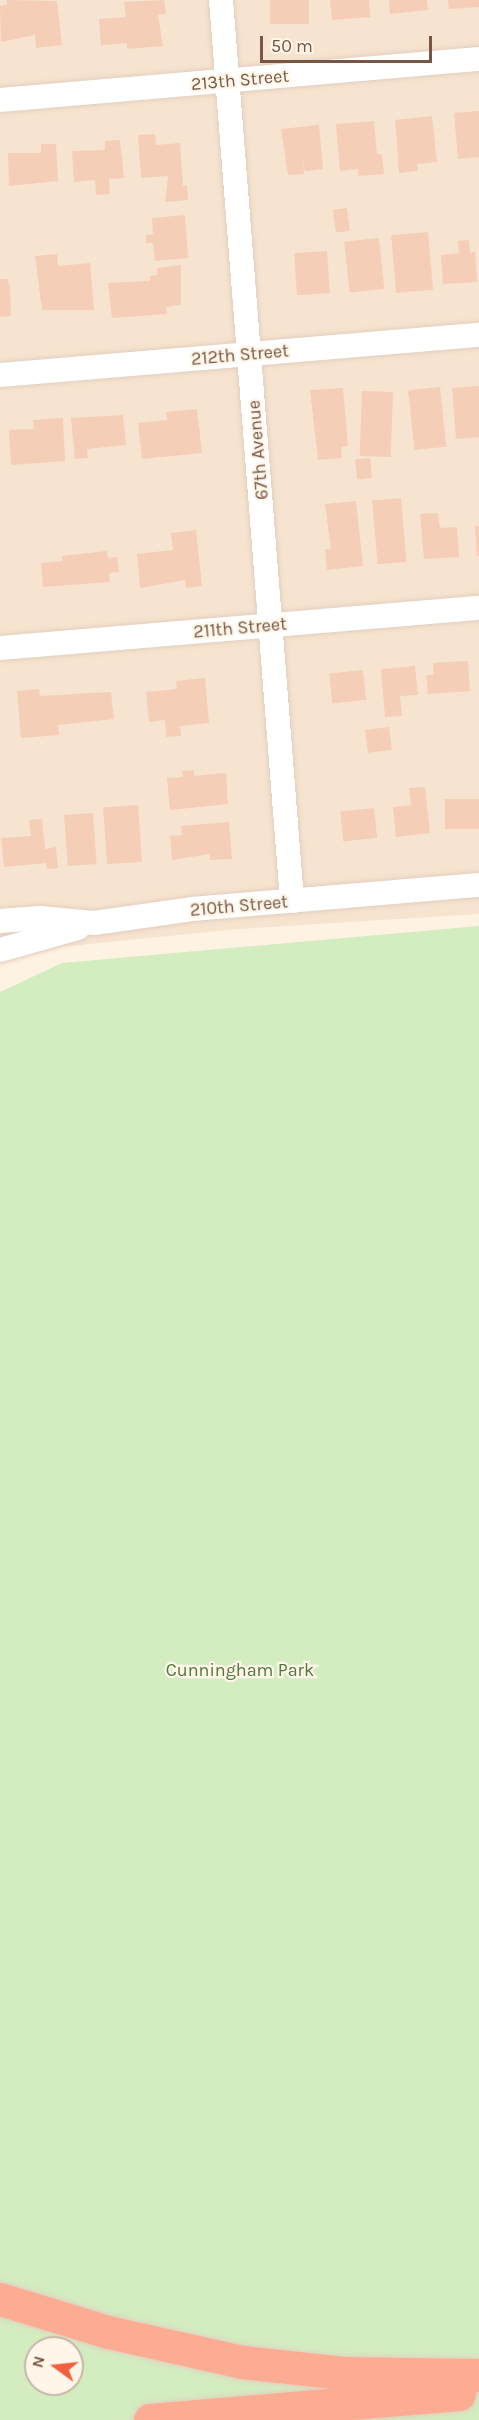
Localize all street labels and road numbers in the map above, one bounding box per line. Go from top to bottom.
street label: 213th Street [190,65,290,95]
street label: 212th Street [190,340,290,370]
street label: 67th Avenue [243,399,273,501]
street label: 211th Street [192,613,288,643]
street label: 210th Street [189,891,289,921]

